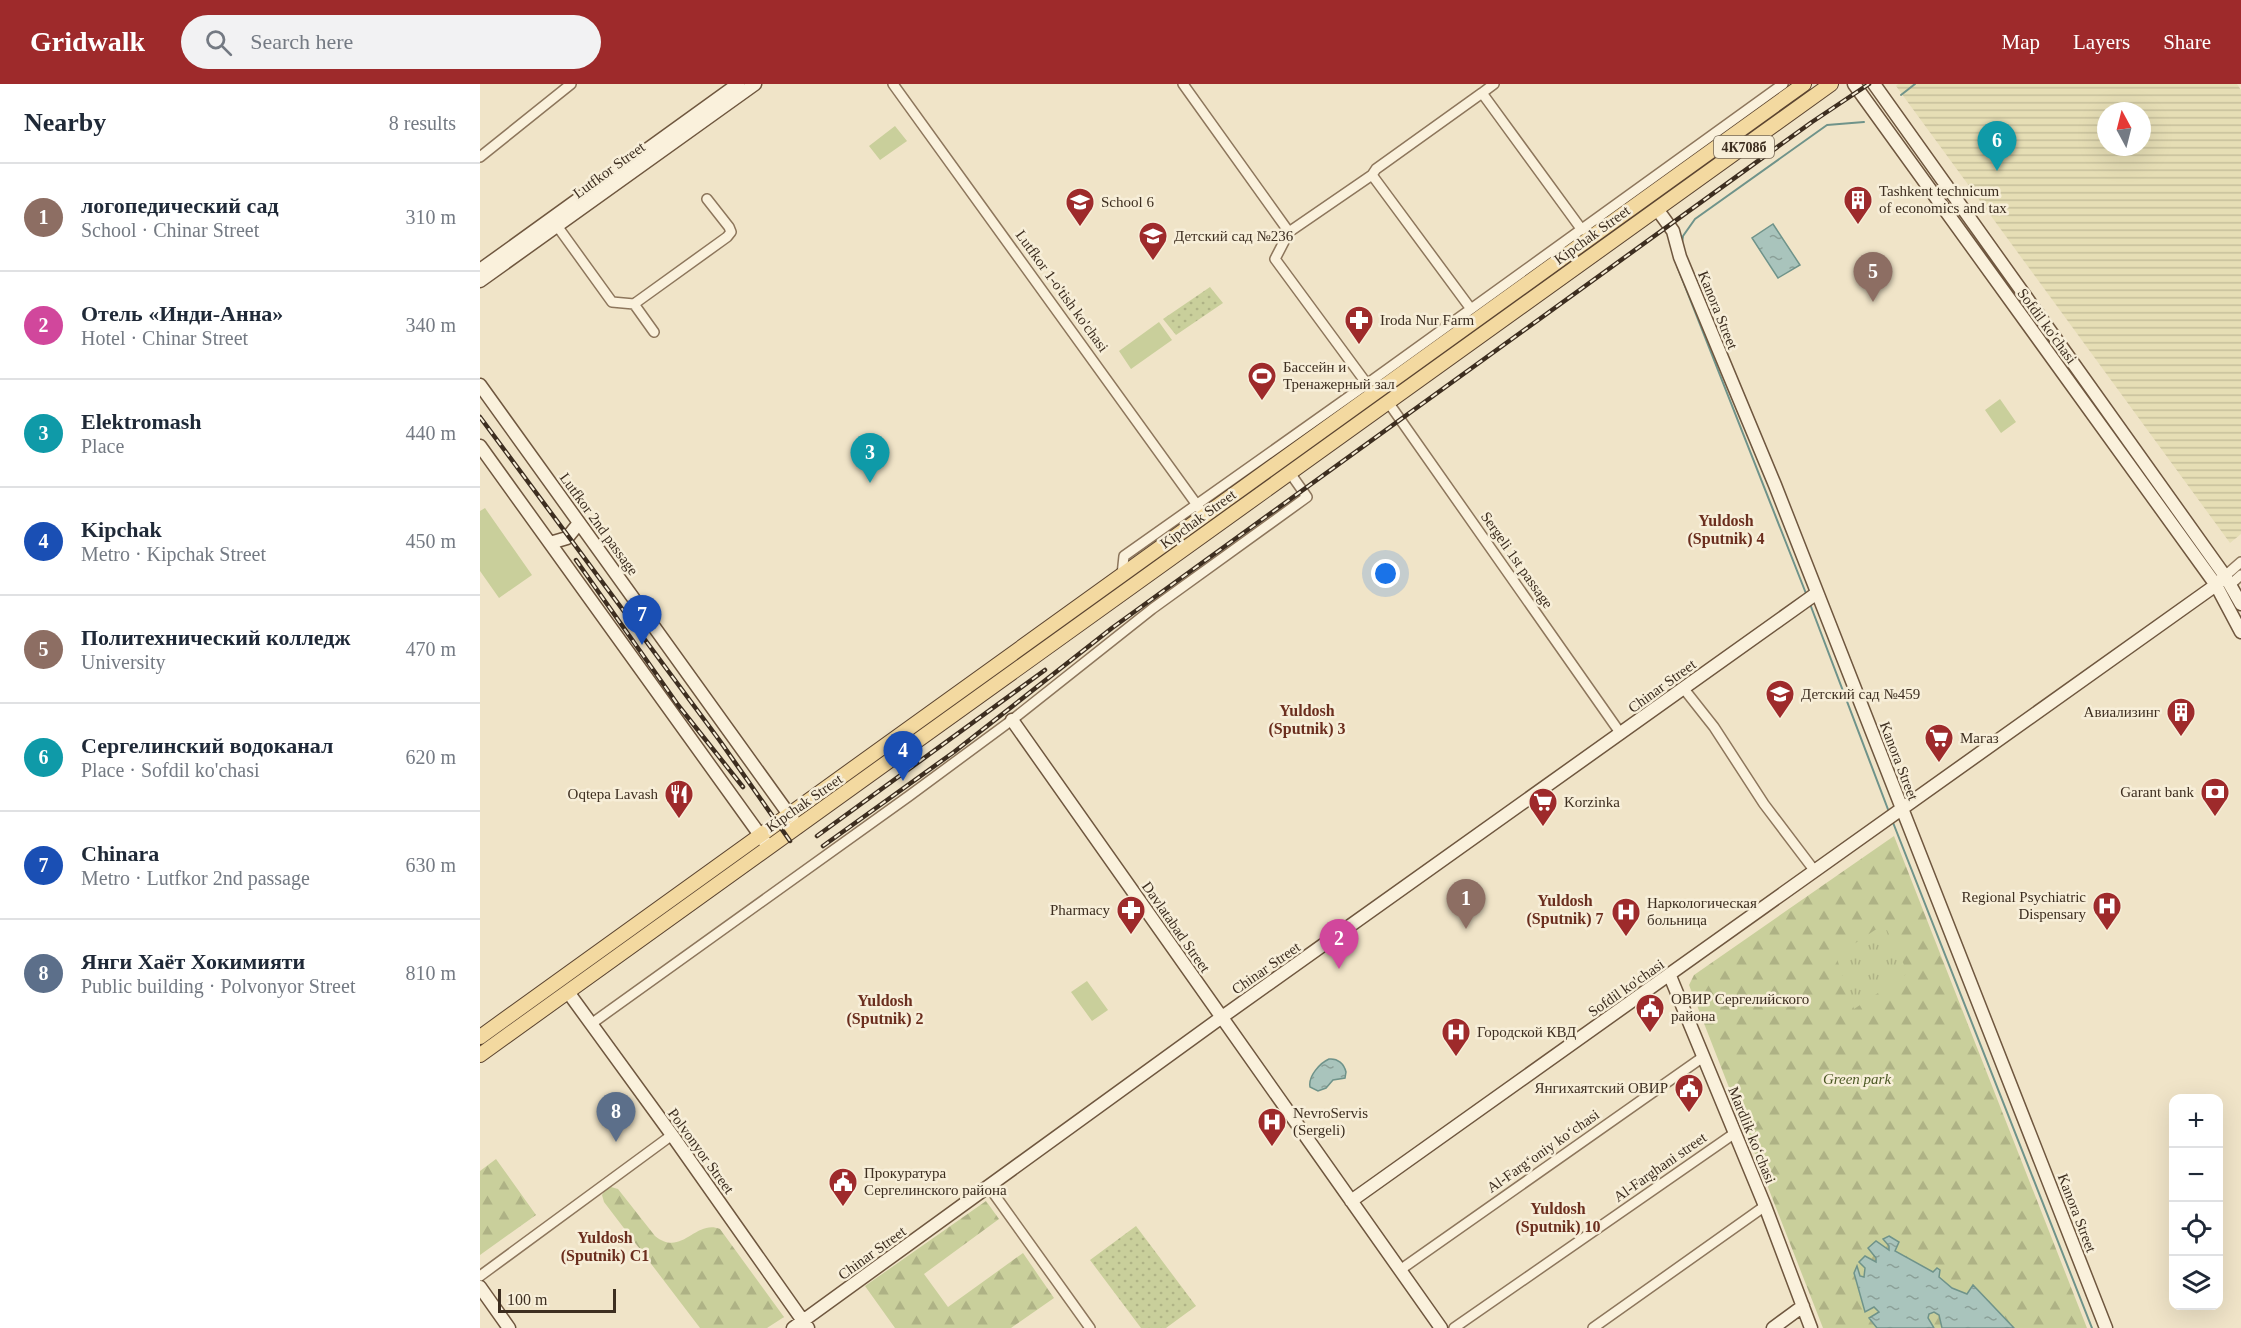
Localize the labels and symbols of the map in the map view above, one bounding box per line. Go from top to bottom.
north arrow [2097,102,2151,156]
pin: 6 [1978,122,2017,171]
road number: 4К708б [1714,136,1774,158]
street label: Lutfkor Street [570,138,649,201]
place label: Tashkent technicum of economics and tax [1879,183,2007,216]
building icon: Tashkent technicum of economics and tax [1842,184,1874,226]
school or university icon: School 6 [1064,186,1096,228]
place label: School 6 [1101,194,1154,210]
street label: Kipchak Street [1551,202,1634,268]
school or university icon: Детский сад №236 [1137,220,1169,262]
street label: Lutfkor 1-o'tish ko'chasi [1013,227,1111,355]
place label: Детский сад №236 [1174,228,1294,244]
pin: 5 [1854,252,1892,302]
street label: Kanora Street [1695,269,1741,352]
street label: Sofdil ko'chasi [2014,285,2080,367]
pharmacy icon: Iroda Nur Farm [1343,304,1375,346]
place label: Iroda Nur Farm [1380,312,1474,328]
place label: Бассейн и Тренажерный зал [1283,359,1395,392]
sports icon: Бассейн и Тренажерный зал [1246,360,1278,402]
pin: 3 [850,434,890,483]
street label: Lutfkor 2nd passage [557,470,642,579]
street label: Kipchak Street [1157,486,1240,552]
street label: Sergeli 1st passage [1478,509,1556,612]
district label: Yuldosh (Sputnik) 4 [1688,512,1764,548]
your location [1371,559,1400,588]
pin: 7 [622,596,662,645]
street label: Chinar Street [1625,656,1700,716]
school or university icon: Детский сад №459 [1764,678,1796,720]
place label: Детский сад №459 [1801,686,1920,702]
building icon: Авиализинг [2165,696,2197,738]
district label: Yuldosh (Sputnik) 3 [1269,702,1345,738]
place label: Авиализинг [2084,704,2160,720]
street label: Kanora Street [1877,719,1922,803]
supermarket icon: Магаз [1923,722,1955,764]
place label: Магаз [1960,730,1999,746]
pin: 4 [884,732,922,781]
street label: Kipchak Street [763,770,846,835]
bank icon: Garant bank [2199,776,2231,818]
restaurant icon: Oqtepa Lavash [663,778,695,820]
place label: Garant bank [2120,784,2194,800]
place label: Oqtepa Lavash [568,786,658,802]
supermarket icon: Korzinka [1527,786,1559,828]
place label: Korzinka [1564,794,1620,810]
street label: Davlatabad Street [1139,879,1214,976]
pin: 1 [1446,880,1486,929]
place label: Regional Psychiatric Dispensary [1961,889,2086,922]
hospital icon: Regional Psychiatric Dispensary [2091,890,2123,932]
district label: Yuldosh (Sputnik) 7 [1527,892,1603,928]
pharmacy icon: Pharmacy [1115,894,1147,936]
place label: Наркологическая больница [1647,895,1757,928]
hospital icon: Наркологическая больница [1610,896,1642,938]
place label: Pharmacy [1050,902,1110,918]
pin: 2 [1320,920,1358,969]
street label: Chinar Street [1229,938,1304,997]
street label: Sofdil ko'chasi [1585,956,1667,1020]
place label: ОВИР Сергелийского района [1671,991,1809,1024]
district label: Yuldosh (Sputnik) 2 [847,992,923,1028]
public building icon: ОВИР Сергелийского района [1634,992,1666,1034]
hospital icon: Городской КВД [1440,1016,1472,1058]
place label: Городской КВД [1477,1024,1576,1040]
park label: Green park [1823,1071,1891,1087]
public building icon: Янгихаятский ОВИР [1673,1072,1705,1114]
place label: Янгихаятский ОВИР [1534,1080,1668,1096]
street label: Mardlik ko‘chasi [1725,1084,1779,1186]
pin: 8 [596,1092,636,1142]
street label: Polvonyor Street [665,1105,738,1197]
place label: NevroServis (Sergeli) [1293,1105,1368,1139]
hospital icon: NevroServis (Sergeli) [1256,1106,1288,1148]
street label: Al-Farg‘oniy ko‘chasi [1484,1106,1602,1196]
street label: Al-Farghani street [1611,1129,1710,1205]
place label: Прокуратура Сергелинского района [864,1165,1007,1198]
public building icon: Прокуратура Сергелинского района [827,1166,859,1208]
street label: Kanora Street [2055,1171,2100,1255]
district label: Yuldosh (Sputnik) 10 [1516,1200,1600,1236]
street label: Chinar Street [835,1223,910,1283]
district label: Yuldosh (Sputnik) C1 [561,1229,649,1265]
scale bar [498,1286,616,1314]

